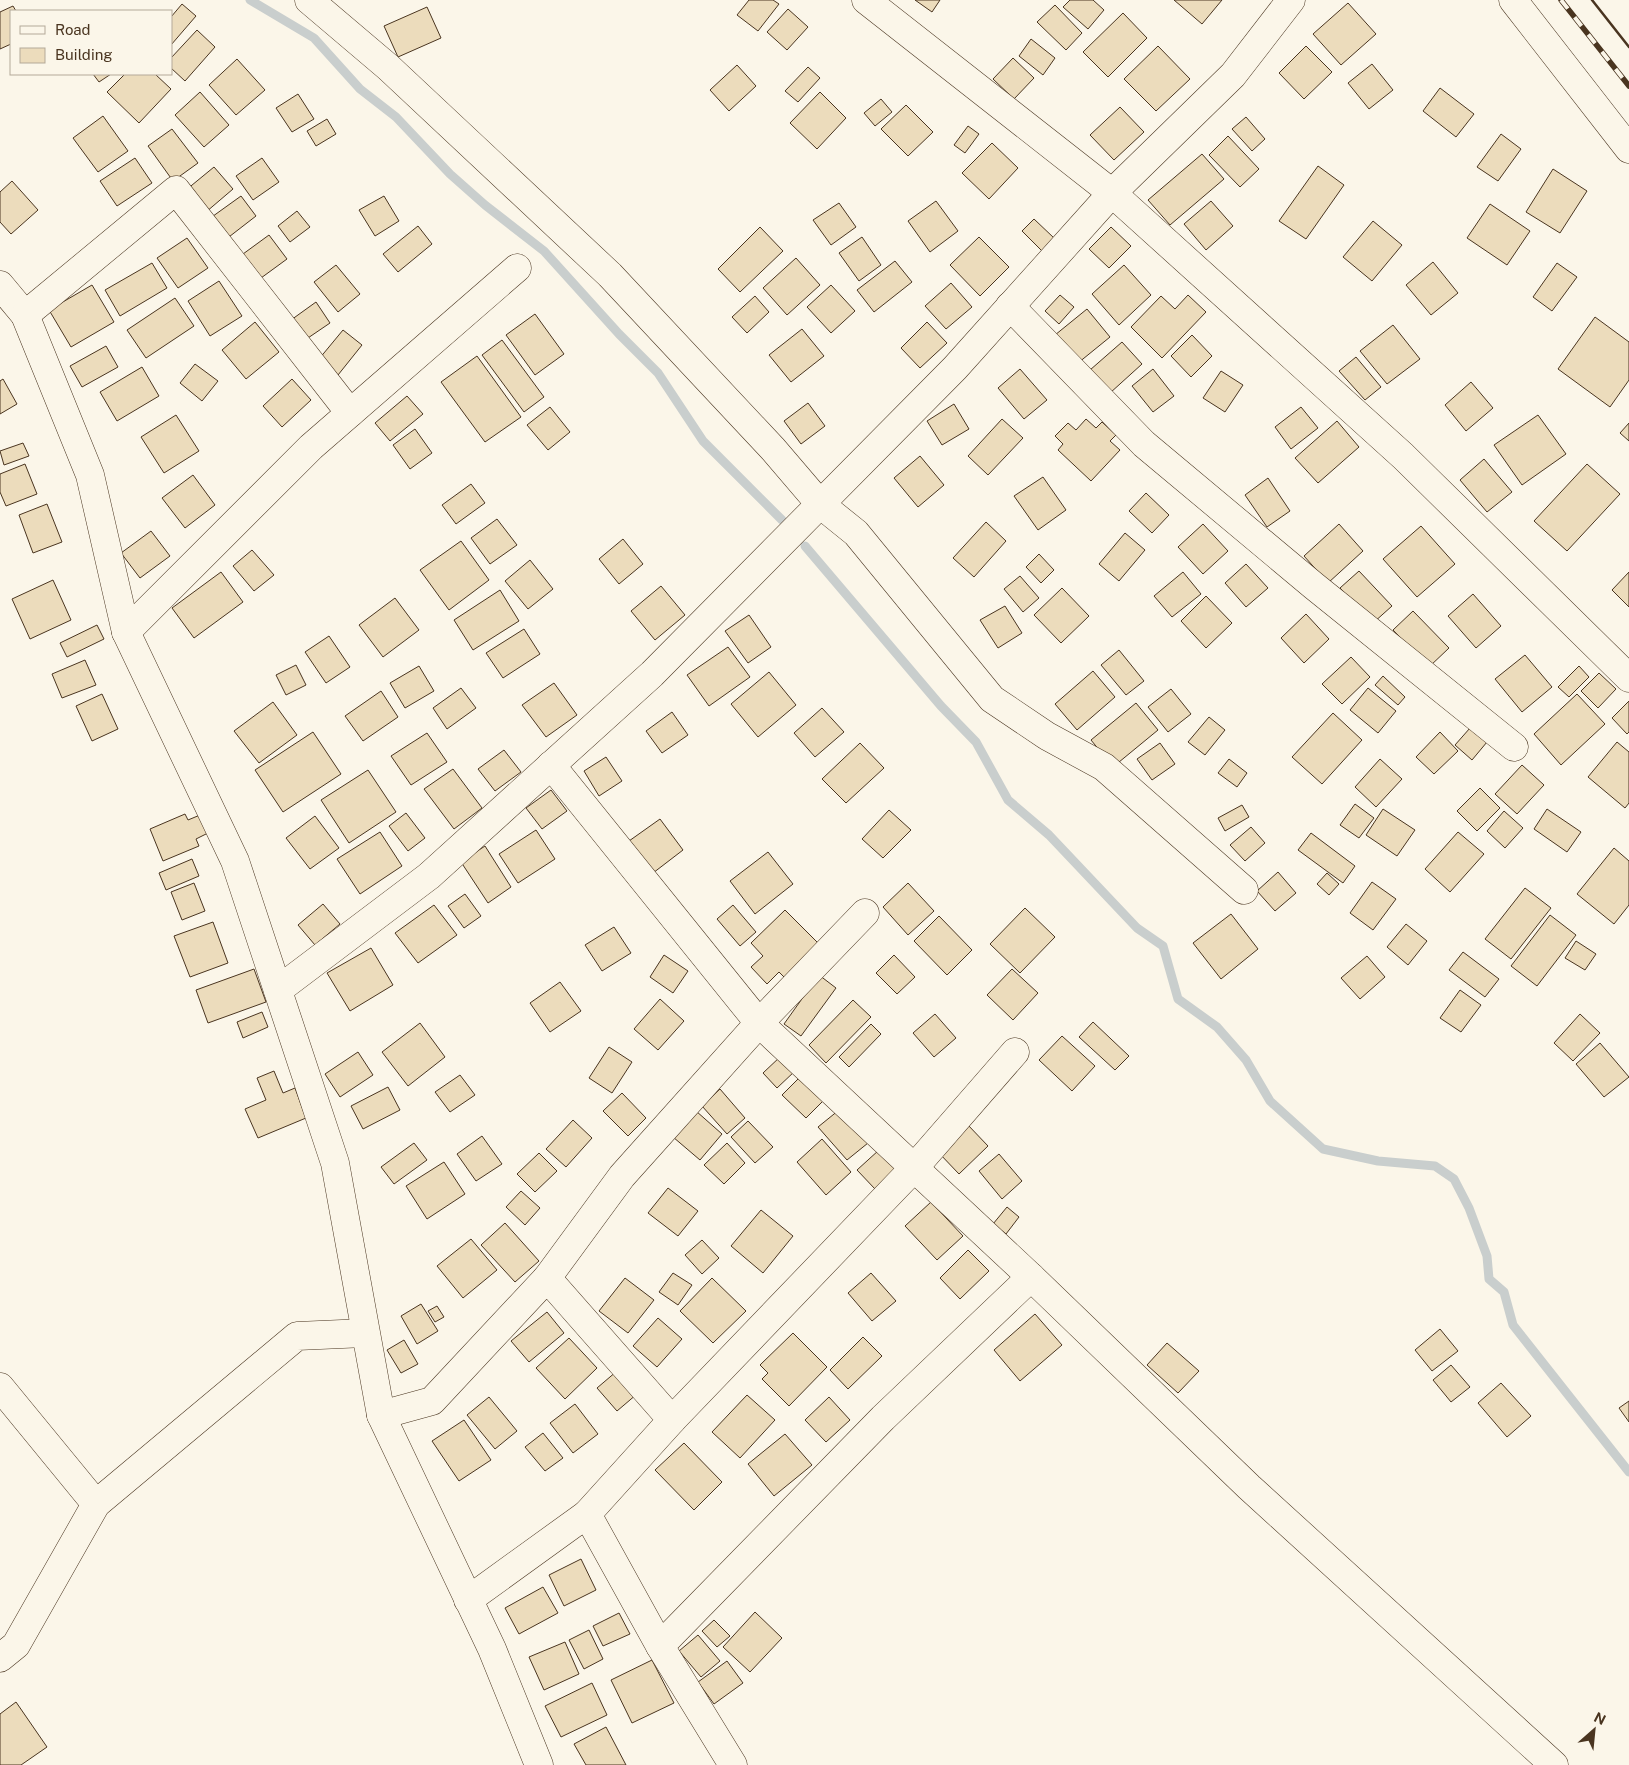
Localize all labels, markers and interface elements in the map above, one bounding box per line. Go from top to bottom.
legend [10,10,172,75]
text: Road [55,21,91,38]
text: Building [55,46,113,63]
north arrow [1569,1705,1619,1755]
text: N [1591,1709,1608,1728]

